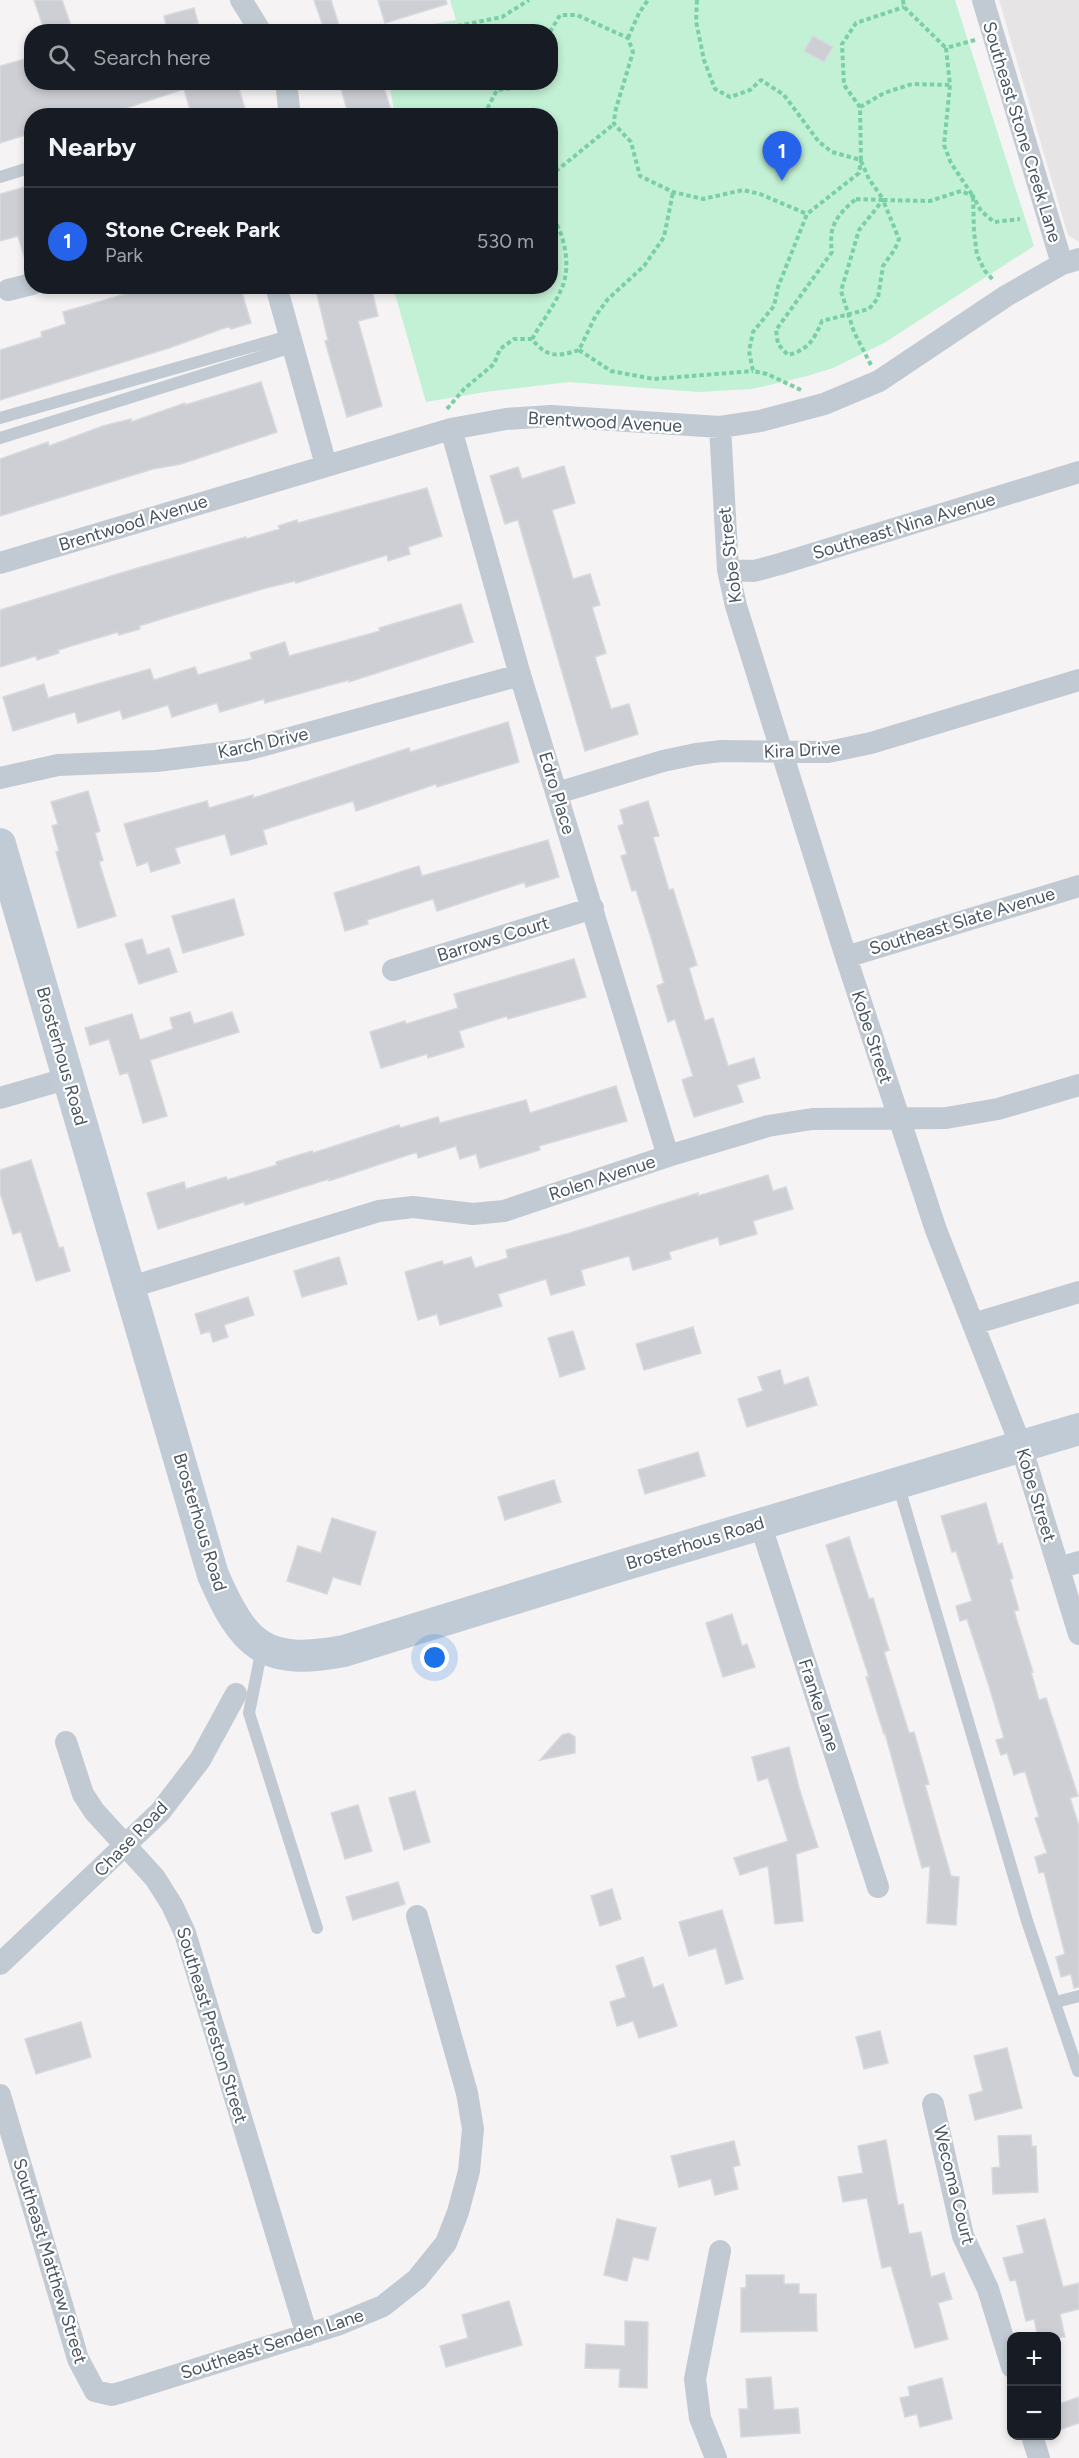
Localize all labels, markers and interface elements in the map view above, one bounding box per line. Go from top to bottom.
street label: Southeast Stone Creek Lane [978,19,1066,245]
search box [24,24,558,90]
icon: search [45,41,78,74]
text: Search here [93,44,211,71]
text: Nearby [48,131,136,163]
pin: 1 [762,132,802,181]
text: Stone Creek Park [105,216,280,243]
text: 1 [63,229,72,253]
text: 530 m [477,229,534,253]
text: Park [105,243,143,267]
street label: Brentwood Avenue [527,407,683,437]
street label: Southeast Nina Avenue [810,488,998,564]
street label: Brentwood Avenue [56,490,210,556]
street label: Kobe Street [713,506,747,604]
street label: Karch Drive [216,723,310,763]
street label: Kira Drive [763,737,841,763]
street label: Edro Place [534,749,580,837]
street label: Southeast Slate Avenue [866,882,1058,960]
street label: Barrows Court [434,911,552,966]
street label: Brosterhous Road [32,984,92,1128]
street label: Kobe Street [847,988,897,1086]
street label: Rolen Avenue [546,1150,658,1206]
street label: Kobe Street [1011,1446,1061,1545]
street label: Brosterhous Road [169,1450,231,1594]
street label: Brosterhous Road [623,1512,767,1574]
your location [420,1643,449,1672]
street label: Franke Lane [794,1656,844,1754]
street label: Chase Road [90,1797,172,1881]
street label: Southeast Preston Street [172,1924,252,2126]
street label: Wecoma Court [929,2123,979,2247]
street label: Southeast Matthew Street [8,2156,92,2367]
street label: Southeast Senden Lane [178,2304,366,2384]
map controls [1007,2332,1061,2440]
button: + [1007,2332,1061,2386]
button: − [1007,2386,1061,2440]

